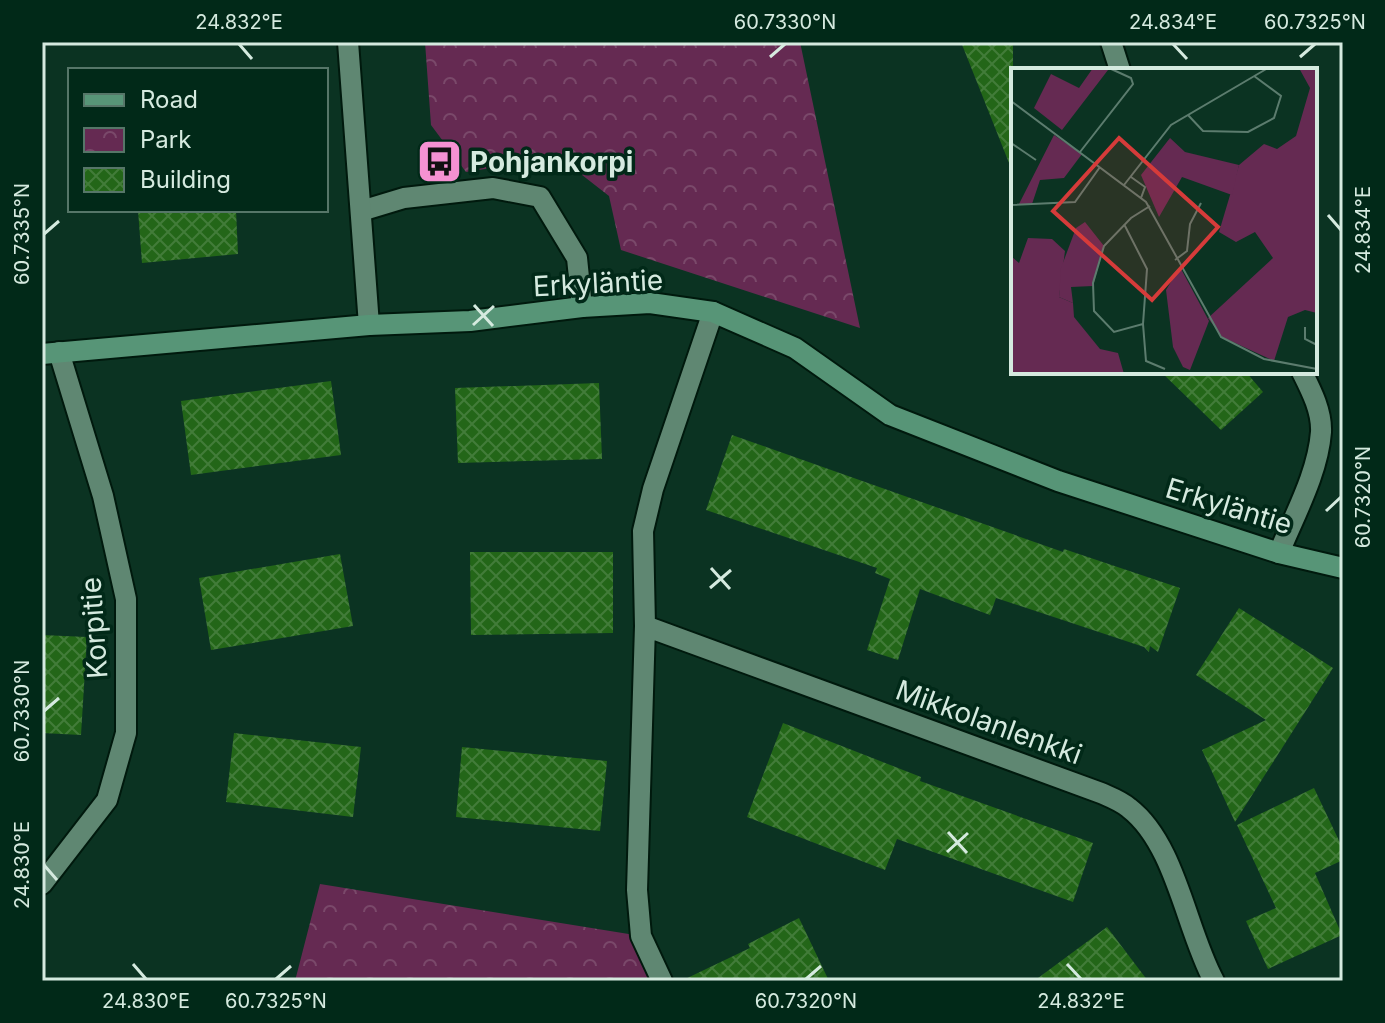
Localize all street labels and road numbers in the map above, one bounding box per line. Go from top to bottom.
street label: Erkyläntie [532,263,664,303]
street label: Erkyläntie [1162,471,1296,541]
street label: Korpitie [73,576,115,680]
street label: Mikkolanlenkki [891,673,1087,771]

